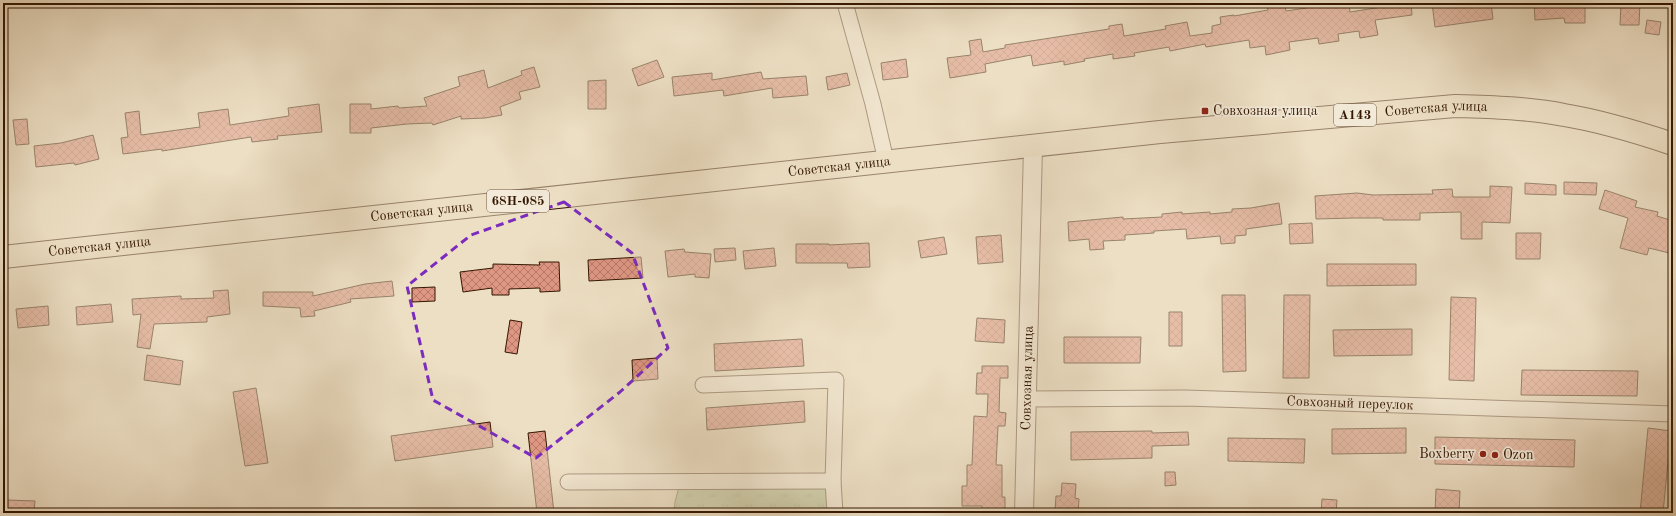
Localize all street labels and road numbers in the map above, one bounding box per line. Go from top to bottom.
street label: Советская улица [1384,99,1488,119]
road number: А143 [1334,104,1376,126]
street label: Советская улица [787,154,891,179]
road number: 68Н-085 [487,190,549,212]
street label: Советская улица [369,199,474,224]
street label: Советская улица [47,234,152,259]
street label: Совхозная улица [1019,325,1036,431]
street label: Совхозный переулок [1286,394,1414,412]

